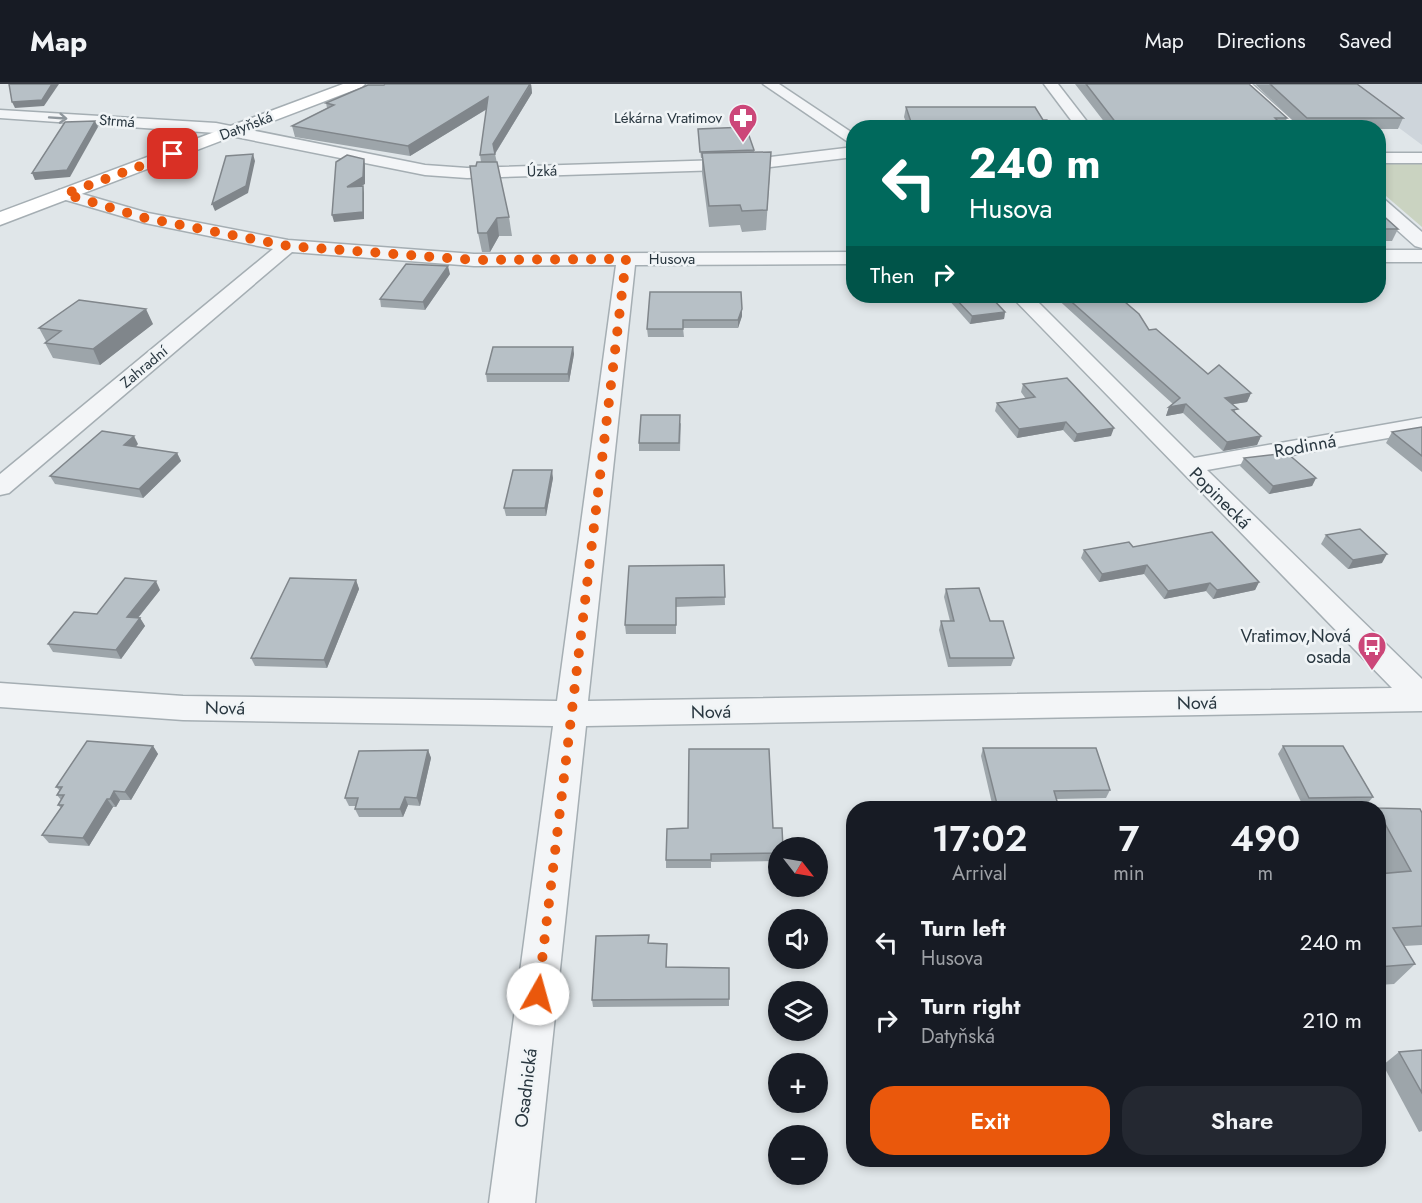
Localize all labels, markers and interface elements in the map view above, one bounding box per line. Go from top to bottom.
text: Map [30,21,87,62]
text: Map [1145,26,1184,56]
text: Directions [1217,26,1306,56]
text: Saved [1339,26,1392,56]
pharmacy icon: Lékárna Vratimov [727,102,759,144]
street label: Datyňská [216,106,276,146]
place label: Lékárna Vratimov [614,107,722,129]
street label: Strmá [98,109,136,133]
one-way arrow [48,112,68,123]
pin [147,128,198,179]
text: 240 m [969,133,1101,194]
icon: arrive [156,137,189,170]
icon: left [870,144,948,222]
street label: Úzká [527,159,557,183]
text: Husova [969,189,1053,228]
street label: Husova [649,248,695,270]
icon: right [927,258,960,291]
text: Then [870,259,915,291]
street label: Zahradní [115,340,173,393]
street label: Rodinná [1272,428,1338,464]
street label: Popinecká [1183,461,1257,535]
place label: Vratimov,Nová osada [1240,623,1351,670]
bus stop icon: Vratimov,Nová osada [1356,630,1388,672]
street label: Nová [1177,690,1217,716]
street label: Nová [205,695,245,721]
street label: Nová [691,699,731,725]
text: 17:02 [932,812,1027,864]
text: 7 [1118,812,1139,864]
text: 490 [1230,812,1300,864]
north arrow [768,837,828,897]
map controls [768,837,828,1185]
text: Arrival [952,859,1007,888]
text: min [1113,859,1144,888]
text: m [1257,859,1273,888]
button: sound [768,909,828,969]
text: Turn left [921,912,1006,944]
icon: left [870,926,903,959]
text: 240 m [1300,926,1362,958]
text: Husova [921,944,983,973]
position arrow [506,962,570,1026]
button: layers [768,981,828,1041]
text: Turn right [921,990,1021,1022]
icon: right [870,1004,903,1037]
text: 210 m [1303,1004,1362,1036]
text: Datyňská [921,1022,995,1051]
street label: Osadnická [508,1047,544,1129]
button: + [768,1053,828,1113]
button: Exit [870,1086,1110,1155]
button: Share [1122,1086,1362,1155]
button: − [768,1125,828,1185]

